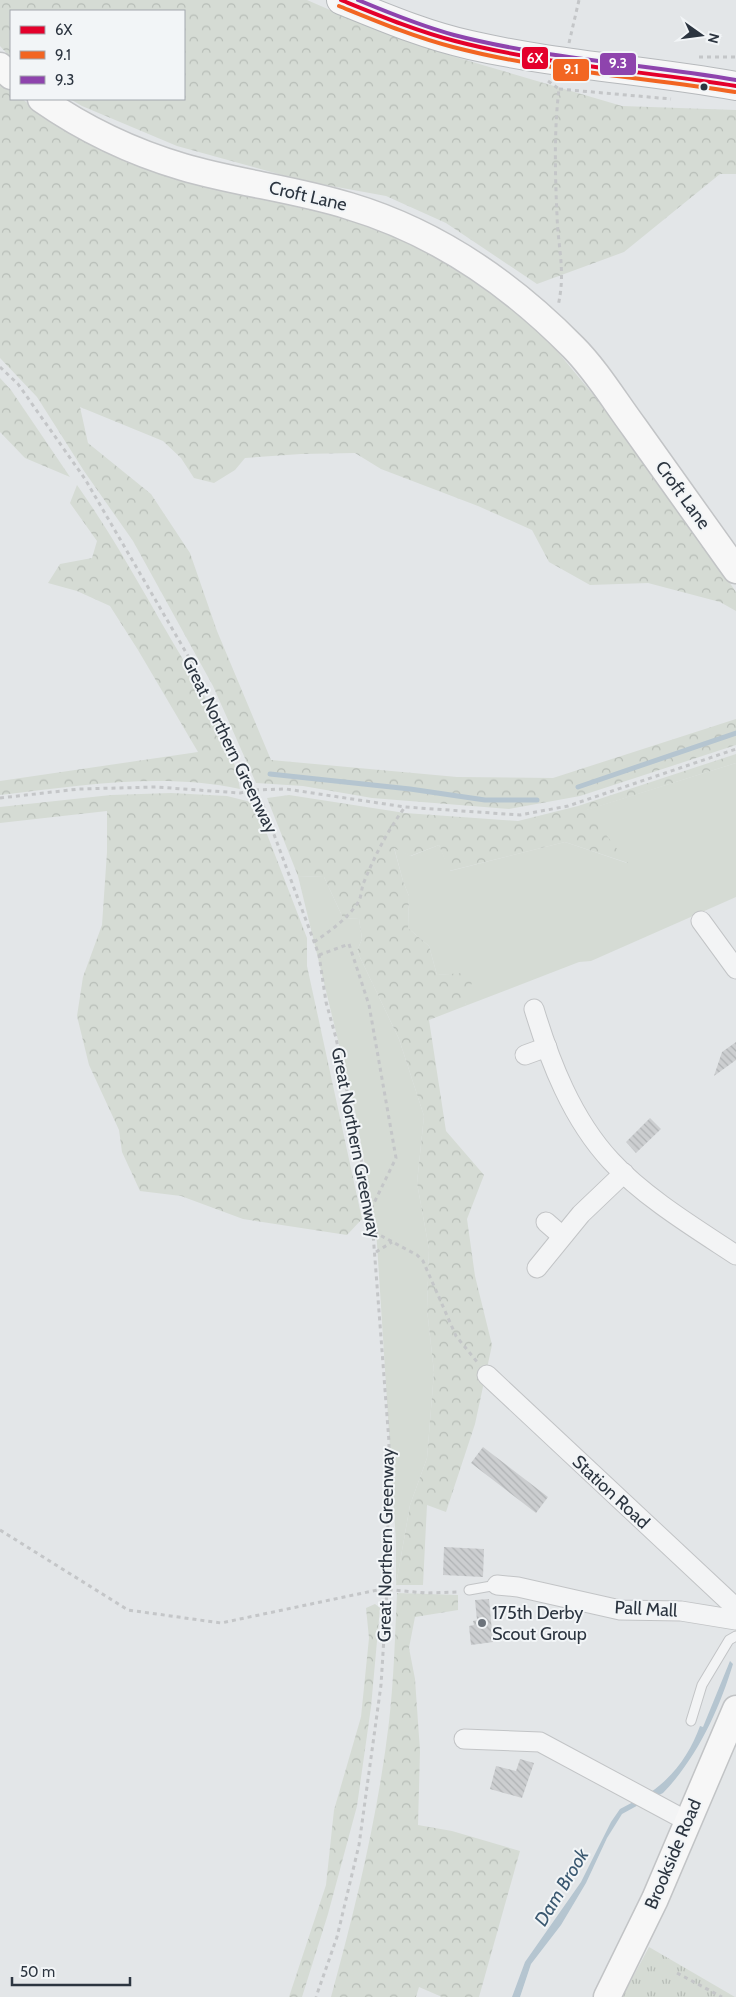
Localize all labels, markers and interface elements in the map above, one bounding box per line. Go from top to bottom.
legend [10,10,185,100]
north arrow [676,10,726,60]
text: 6X [55,21,73,39]
text: N [704,31,724,45]
text: 9.1 [55,46,71,64]
line badge: 6X [521,46,549,70]
text: 6X [527,49,544,67]
line badge: 9.3 [599,52,637,76]
text: 9.3 [609,54,627,72]
line badge: 9.1 [552,58,590,82]
text: 9.1 [563,60,579,78]
text: 9.3 [55,71,74,89]
unlabelled marker [699,82,709,92]
street label: Croft Lane [267,176,349,216]
street label: Croft Lane [651,456,715,534]
street label: Great Northern Greenway [178,653,282,837]
street label: Great Northern Greenway [327,1046,385,1240]
street label: Great Northern Greenway [373,1448,399,1642]
street label: Station Road [568,1451,654,1533]
street label: Pall Mall [614,1596,679,1622]
place label: 175th Derby Scout Group [492,1602,587,1645]
marker: 175th Derby Scout Group [476,1617,488,1629]
street label: Brookside Road [640,1796,706,1912]
water label: Dam Brook [529,1844,594,1930]
scale bar [12,1954,130,1986]
text: 50 m [20,1963,55,1981]

